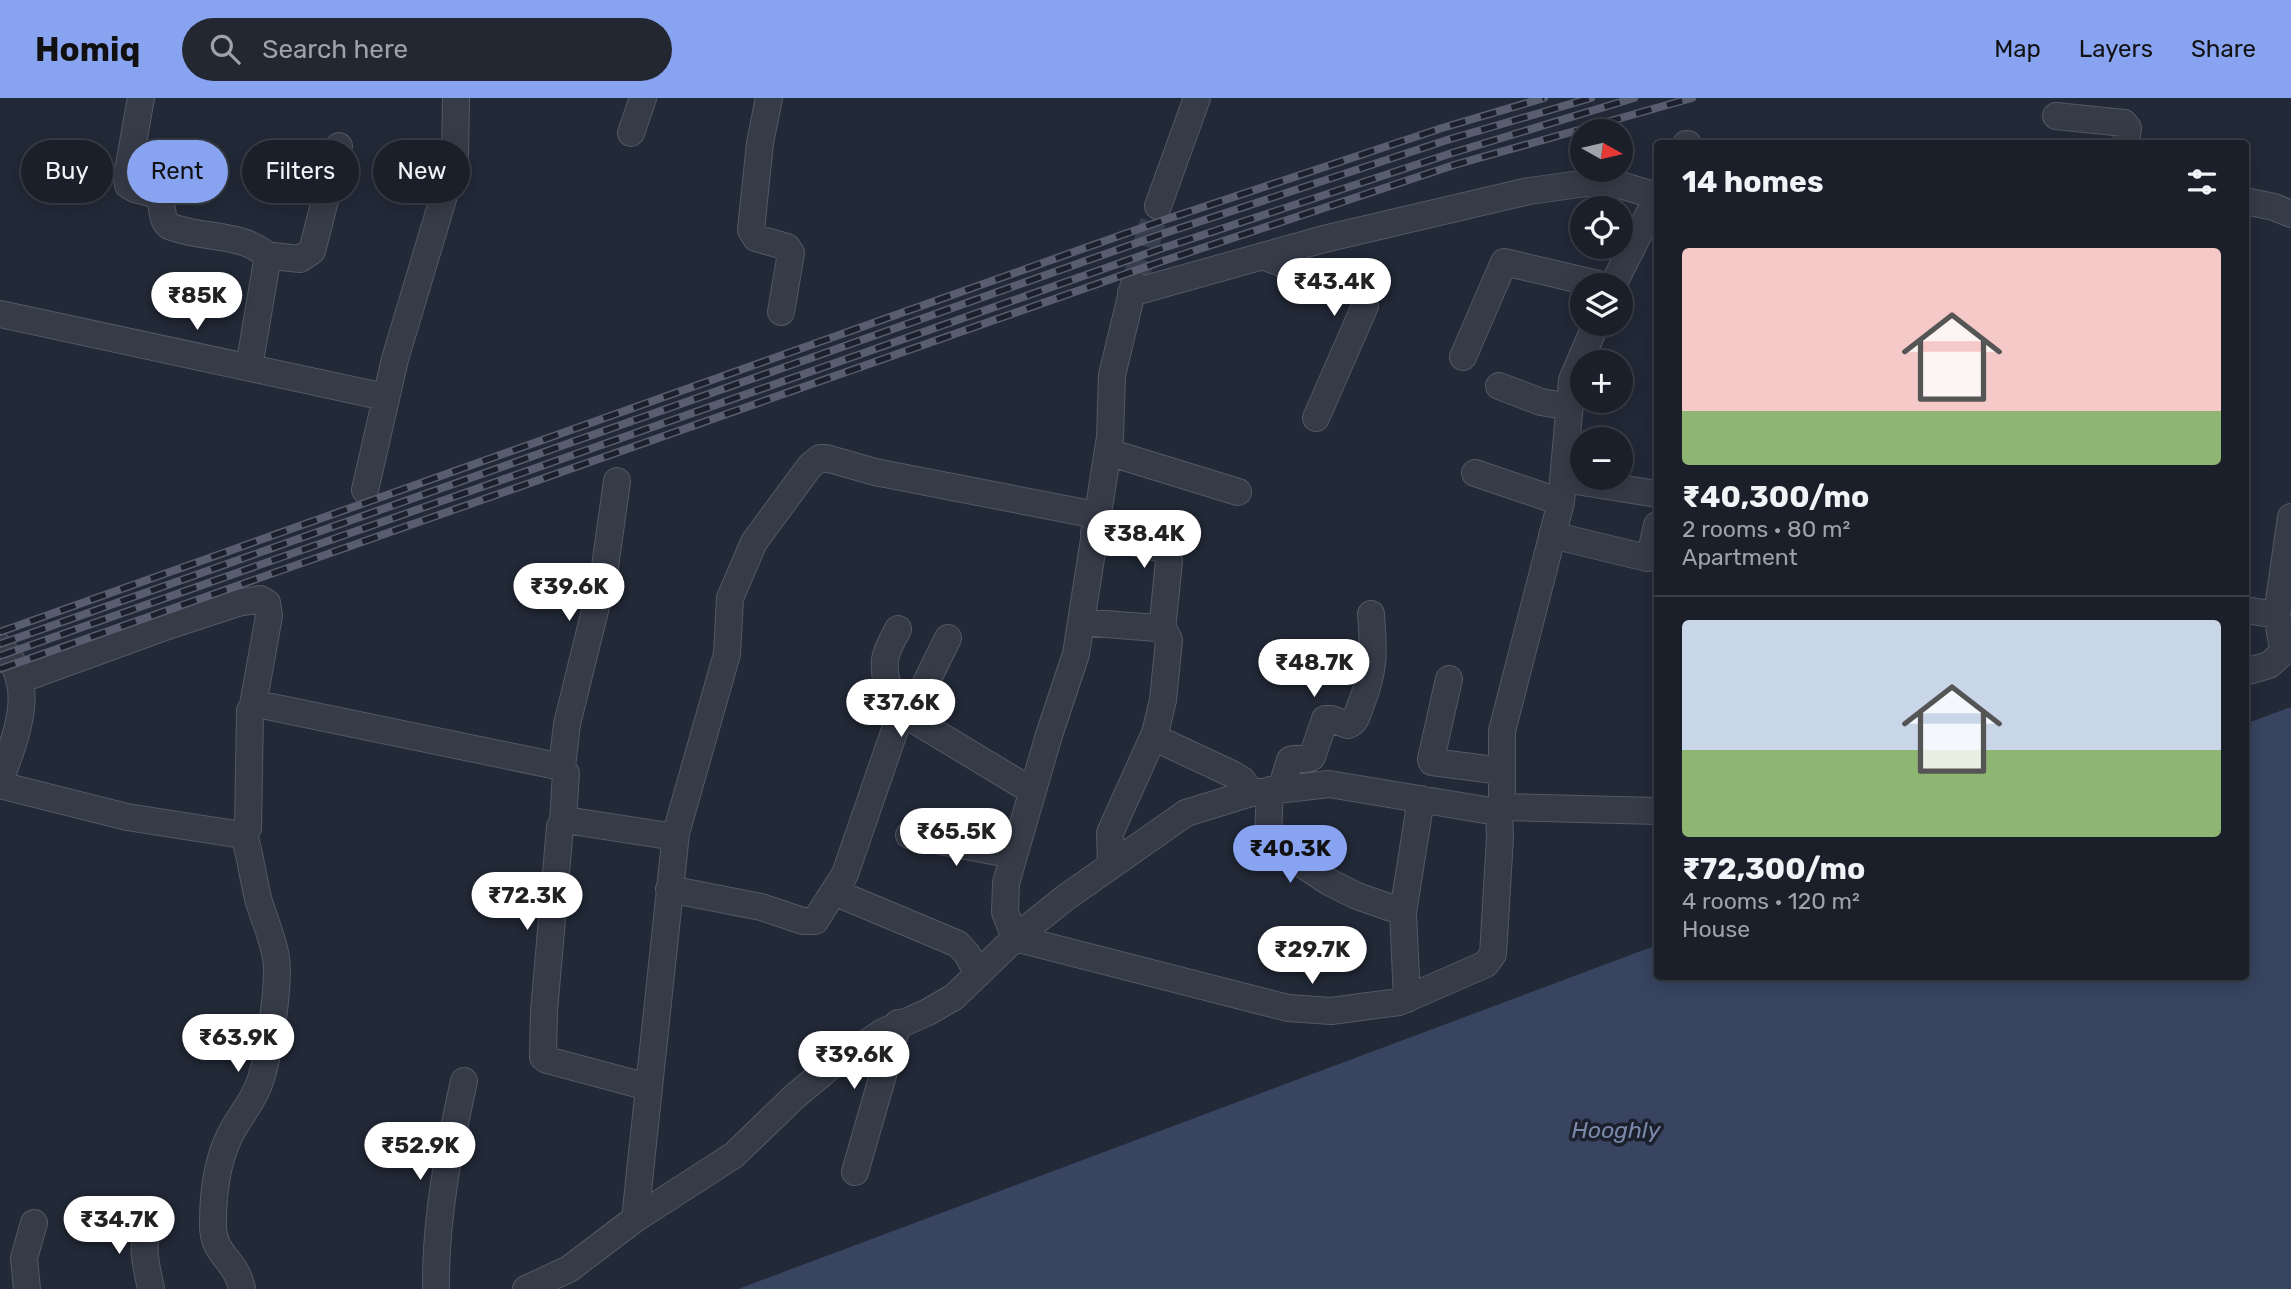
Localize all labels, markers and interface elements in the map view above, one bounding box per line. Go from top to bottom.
search box [182,18,672,81]
text: Homiq [35,30,140,69]
icon: search [206,30,244,68]
text: Search here [262,34,408,65]
text: Map [1994,35,2041,63]
text: Layers [2079,35,2153,63]
text: Share [2191,35,2256,63]
north arrow [1570,119,1633,182]
map controls [1570,119,1633,490]
chip: Buy [21,140,113,203]
chip: Rent [127,140,228,203]
chip: Filters [242,140,359,203]
chip: New [373,140,470,203]
icon: filters [2183,163,2221,201]
text: 14 homes [1682,164,1824,200]
button: locate [1570,196,1633,259]
pin: ₹43.4K [1277,258,1391,318]
text: ₹43.4K [1293,267,1375,295]
pin: ₹85K [156,272,238,332]
button: layers [1570,273,1633,336]
text: ₹85K [167,281,227,309]
icon: home [1889,294,2015,420]
button: + [1570,350,1633,413]
button: − [1570,427,1633,490]
text: ₹40,300/mo [1682,479,1869,515]
pin: ₹38.4K [1087,510,1201,570]
text: 2 rooms · 80 m² [1682,515,1850,543]
text: ₹38.4K [1103,519,1185,547]
text: Apartment [1682,543,1798,571]
pin: ₹39.6K [512,564,626,623]
text: ₹39.6K [529,572,609,600]
pin: ₹48.7K [1257,640,1371,699]
text: ₹48.7K [1274,648,1354,676]
icon: home [1889,666,2015,792]
pin: ₹37.6K [844,680,958,739]
text: ₹37.6K [862,688,940,716]
pin: ₹65.5K [899,808,1013,868]
text: ₹65.5K [916,817,996,845]
pin: ₹40.3K [1233,826,1347,885]
text: ₹40.3K [1249,834,1331,862]
text: ₹72,300/mo [1682,851,1865,887]
pin: ₹72.3K [470,872,584,932]
text: ₹72.3K [488,881,566,909]
text: 4 rooms · 120 m² [1682,887,1860,915]
text: House [1682,915,1750,943]
pin: ₹29.7K [1255,926,1369,986]
text: ₹29.7K [1274,935,1350,963]
pin: ₹63.9K [181,1014,295,1074]
text: ₹63.9K [198,1023,278,1051]
pin: ₹39.6K [797,1032,911,1091]
text: ₹39.6K [814,1040,894,1068]
water label: Hooghly [1572,1116,1662,1144]
pin: ₹52.9K [363,1122,477,1182]
text: ₹52.9K [380,1131,460,1159]
pin: ₹34.7K [62,1196,176,1256]
text: ₹34.7K [80,1205,158,1233]

